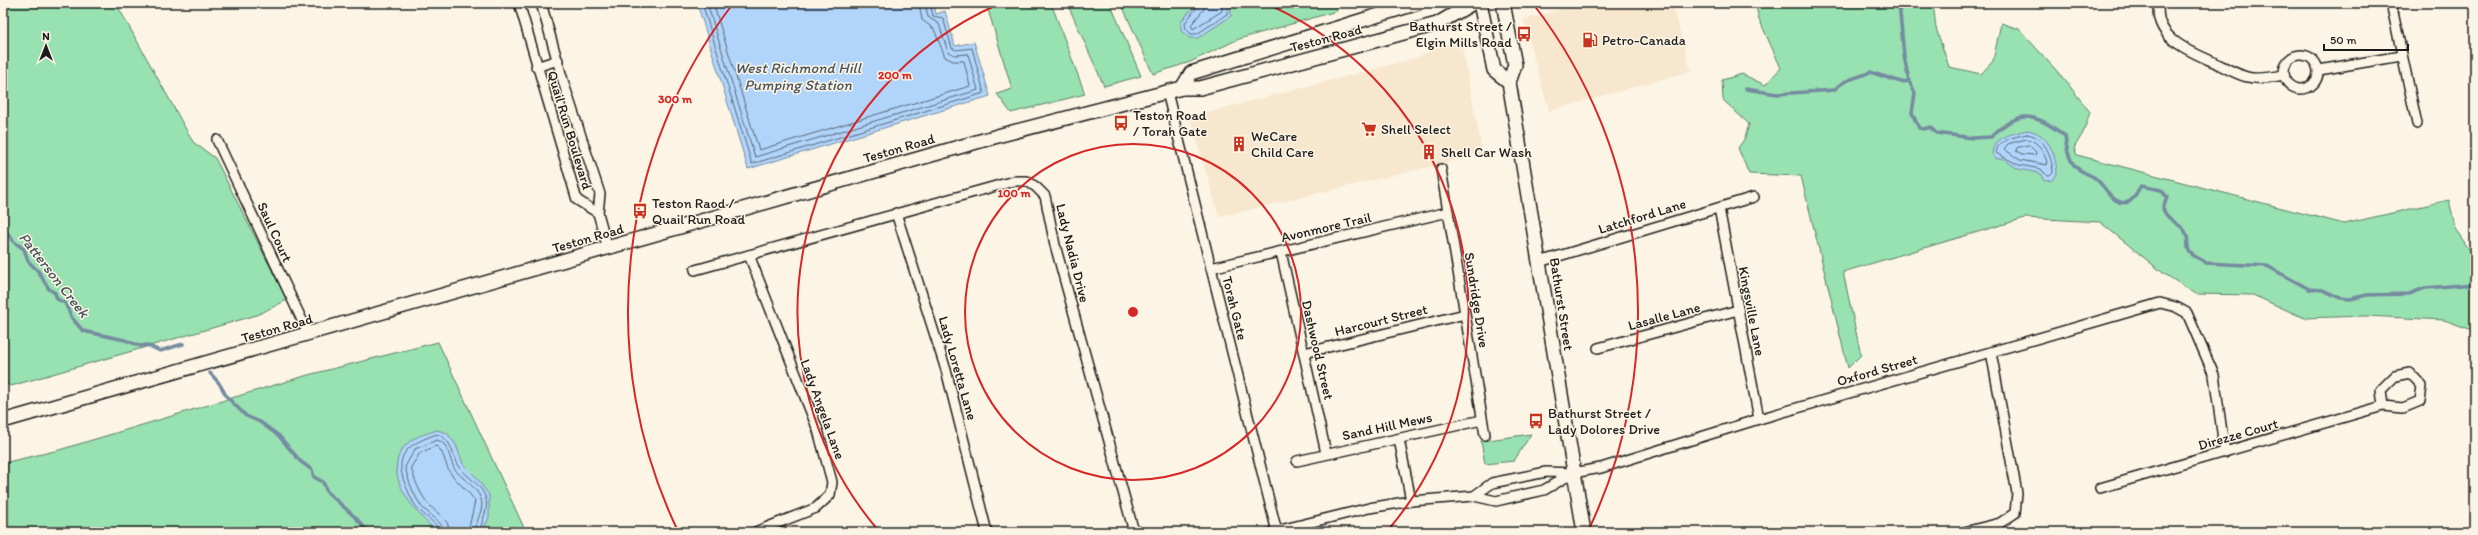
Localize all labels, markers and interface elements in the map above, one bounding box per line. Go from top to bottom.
place label: Bathurst Street / Elgin Mills Road [1409,18,1512,51]
street label: Teston Road [1288,21,1364,56]
bus stop icon: Bathurst Street / Elgin Mills Road [1515,25,1533,43]
north arrow [26,26,66,66]
scale bar [2324,26,2408,52]
text: N [42,30,50,43]
fuel station icon: Petro-Canada [1581,31,1599,49]
place label: Petro-Canada [1602,32,1686,49]
text: 50 m [2330,33,2356,47]
water label: West Richmond Hill Pumping Station [735,59,863,94]
text: 200 m [878,68,913,82]
street label: Quail Run Boulevard [543,69,596,192]
text: 300 m [658,92,693,106]
place label: Teston Road / Torah Gate [1133,107,1208,140]
bus stop icon: Teston Road / Torah Gate [1112,114,1130,132]
supermarket icon: Shell Select [1360,120,1378,138]
place label: Shell Select [1381,121,1451,138]
place label: WeCare Child Care [1251,128,1314,161]
street label: Teston Road [862,130,937,167]
building icon: WeCare Child Care [1230,135,1248,153]
building icon: Shell Car Wash [1420,143,1438,161]
place label: Shell Car Wash [1441,144,1532,161]
text: 100 m [997,186,1031,200]
place label: Teston Raod / Quail Run Road [652,195,745,228]
street label: Latchford Lane [1596,195,1688,238]
street label: Saul Court [253,199,296,265]
bus stop icon: Teston Raod / Quail Run Road [631,202,649,220]
street label: Lady Nadia Drive [1052,202,1093,305]
street label: Avonmore Trail [1279,209,1373,246]
street label: Teston Road [551,220,626,257]
water label: Patterson Creek [15,229,94,322]
street label: Sundridge Drive [1461,251,1492,349]
street label: Bathurst Street [1546,256,1577,352]
street label: Kingsville Lane [1735,265,1769,358]
street label: Torah Gate [1218,274,1251,342]
street label: Dashwood Street [1298,299,1337,402]
street label: Lasalle Lane [1626,299,1703,334]
street label: Harcourt Street [1333,301,1429,340]
centre of rings [1126,305,1140,319]
street label: Teston Road [240,310,315,347]
street label: Lady Loretta Lane [935,314,981,422]
street label: Oxford Street [1835,351,1919,390]
street label: Lady Angela Lane [796,357,849,462]
place label: Bathurst Street / Lady Dolores Drive [1548,405,1660,438]
street label: Sand Hill Mews [1341,409,1434,444]
bus stop icon: Bathurst Street / Lady Dolores Drive [1527,412,1545,430]
street label: Direzze Court [2196,415,2280,454]

